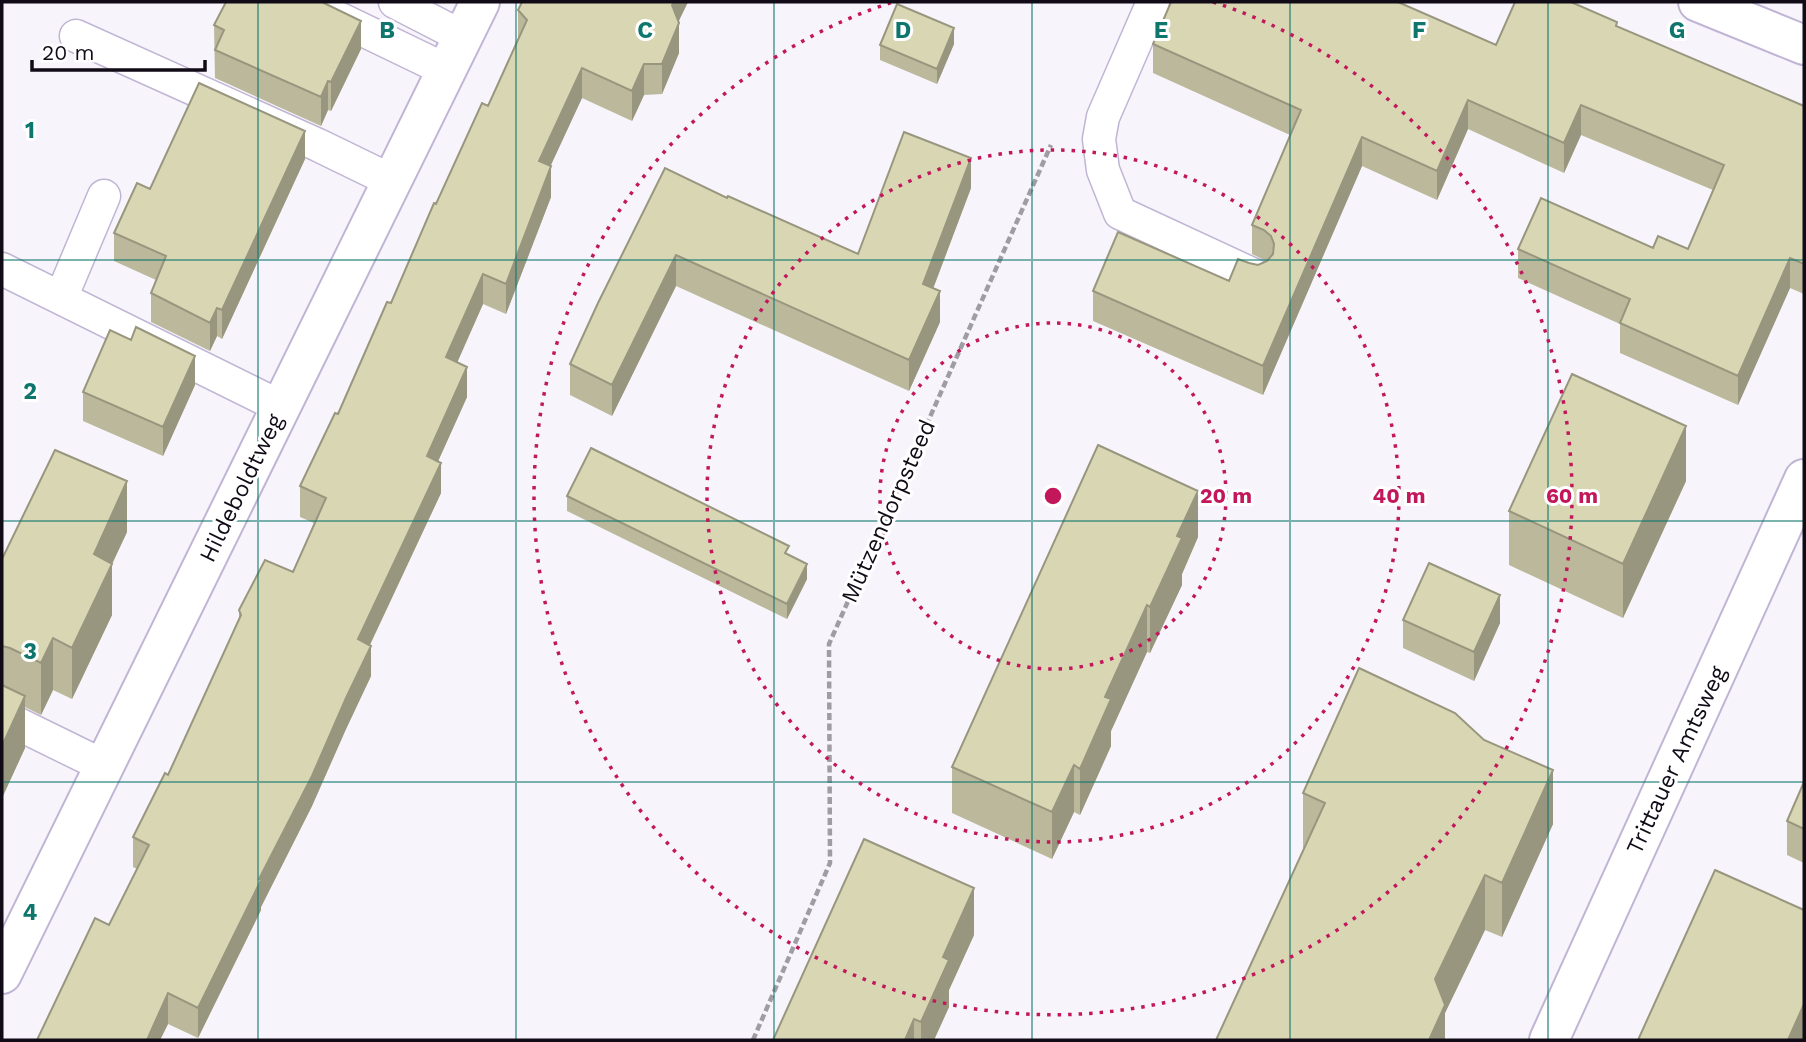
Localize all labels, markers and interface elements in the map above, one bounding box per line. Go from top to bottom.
text: B [379,17,395,44]
text: C [637,17,653,44]
text: D [895,17,911,44]
text: E [1154,17,1168,44]
text: F [1412,17,1426,44]
text: G [1669,17,1685,44]
scale bar [32,28,205,72]
text: 20 m [42,40,94,65]
text: 1 [25,117,35,144]
text: 2 [23,378,37,405]
street label: Hildeboldtweg [194,409,289,567]
street label: Mützendorpsteed [836,415,941,607]
text: 20 m [1200,483,1252,508]
text: 40 m [1373,483,1425,508]
text: 60 m [1546,483,1598,508]
centre of rings [1041,484,1065,508]
text: 3 [23,638,37,665]
street label: Trittauer Amtsweg [1621,661,1732,858]
text: 4 [23,899,38,926]

